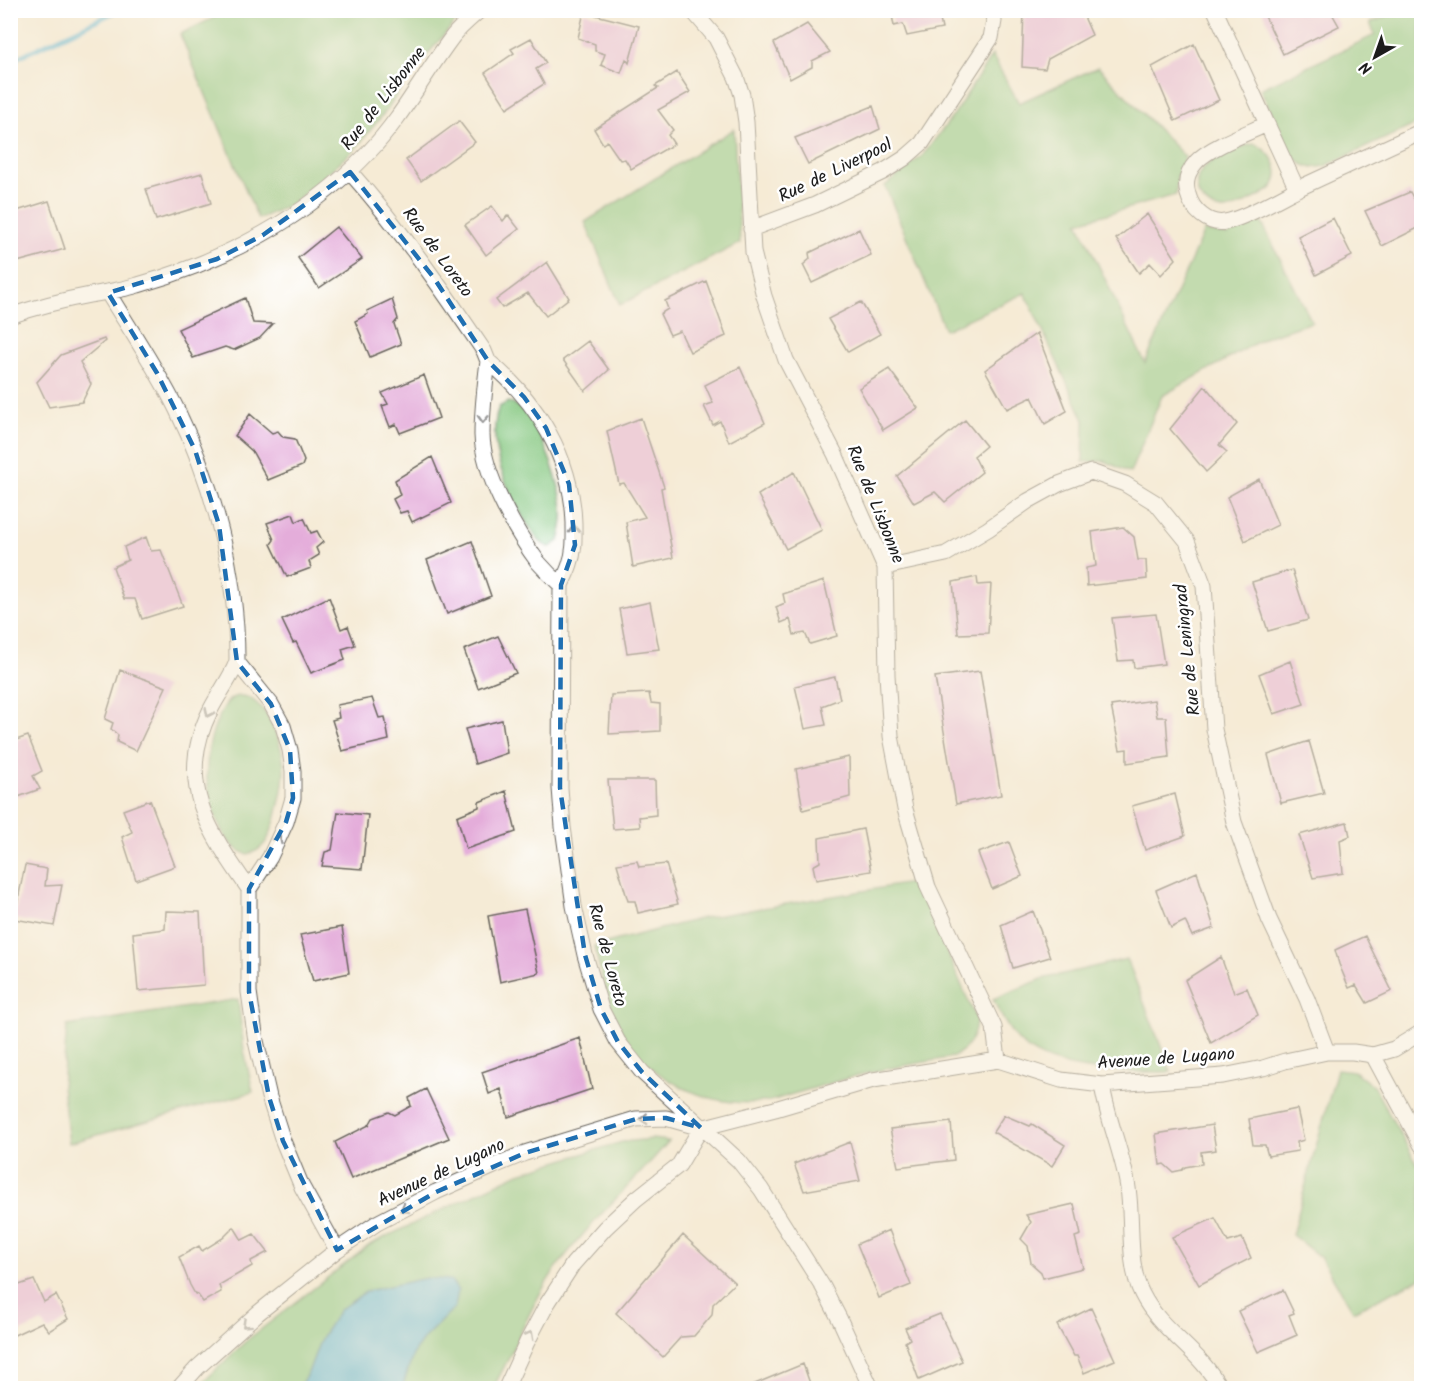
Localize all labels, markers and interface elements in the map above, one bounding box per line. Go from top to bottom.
north arrow [1345,27,1405,87]
street label: Rue de Lisbonne [334,41,434,157]
text: N [1354,55,1378,80]
street label: Rue de Liverpool [774,131,898,212]
street label: Rue de Loreto [394,201,480,304]
one-way arrow [477,415,490,424]
street label: Rue de Lisbonne [838,441,912,568]
one-way arrow [568,525,580,534]
street label: Rue de Leningrad [1167,582,1210,717]
one-way arrow [204,707,216,718]
one-way arrow [271,834,283,845]
street label: Rue de Loreto [579,900,634,1010]
street label: Avenue de Lugano [1096,1040,1236,1079]
one-way arrow [639,1113,648,1126]
street label: Avenue de Lugano [373,1131,510,1216]
one-way arrow [399,1202,410,1213]
one-way arrow [243,1317,253,1328]
one-way arrow [523,1331,534,1342]

